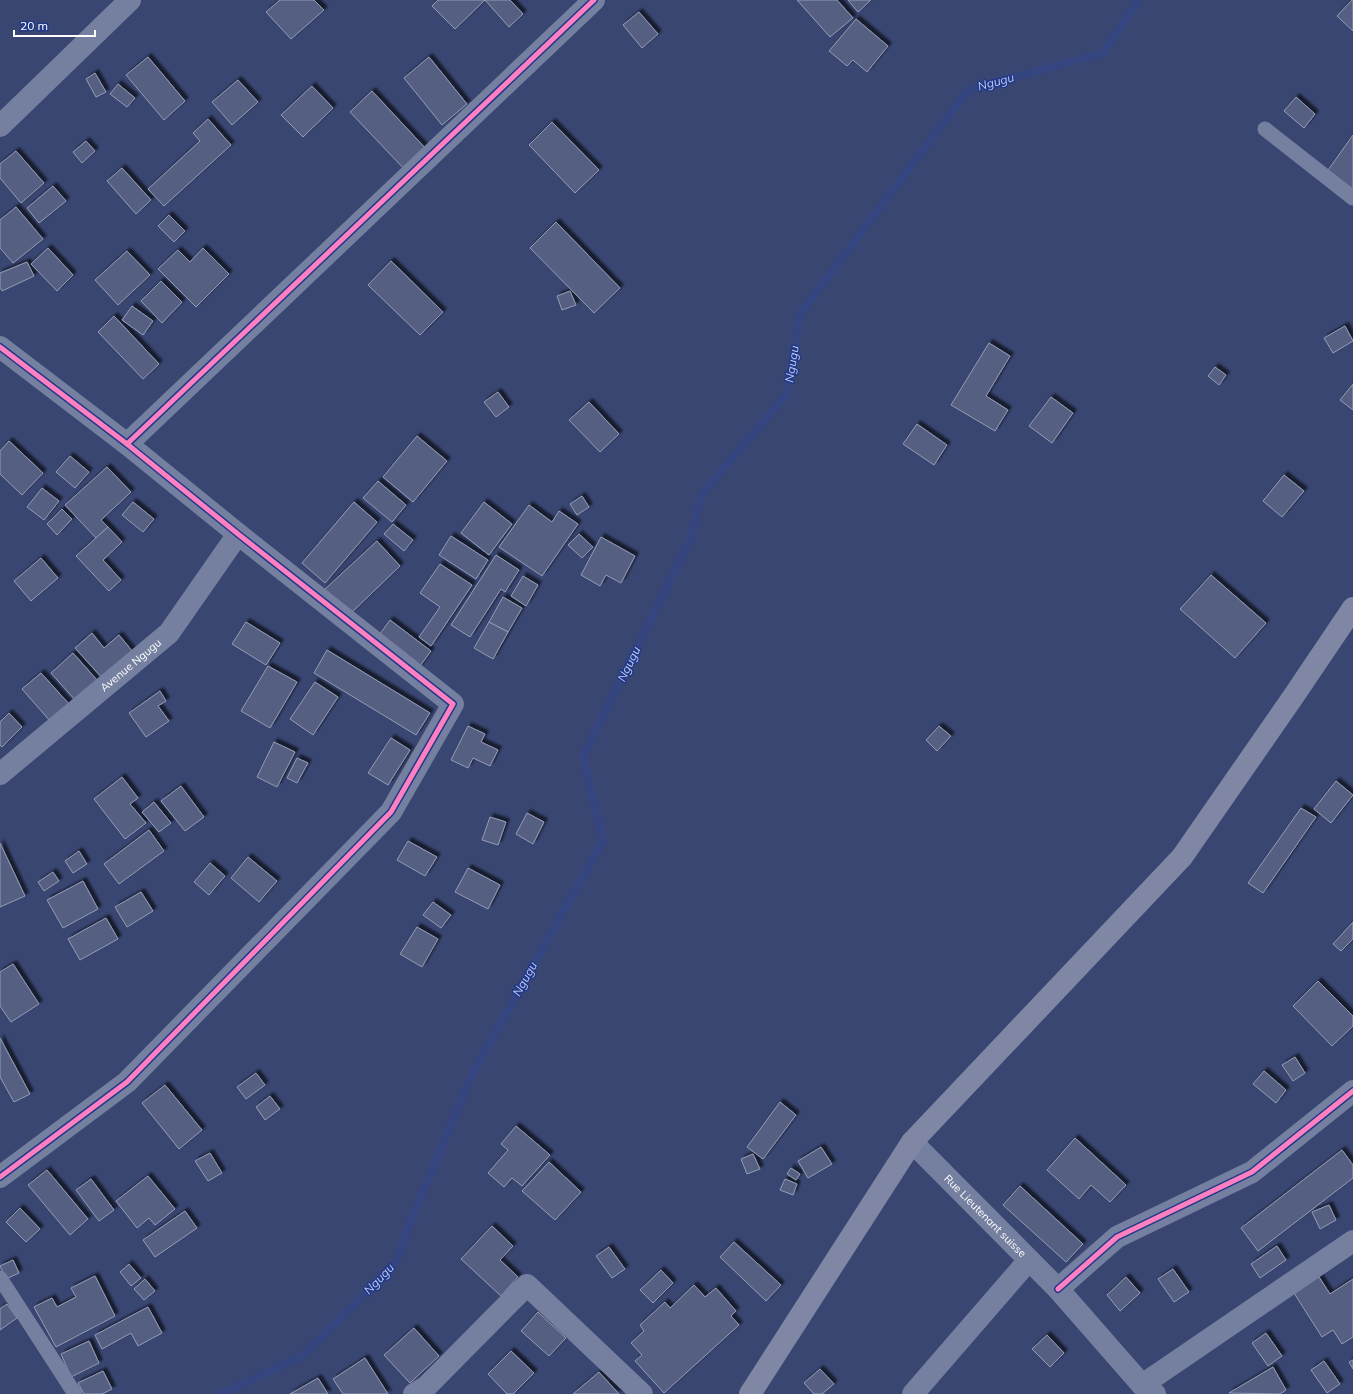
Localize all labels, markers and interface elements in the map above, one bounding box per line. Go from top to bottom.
scale bar [14,12,95,38]
text: 20 m [20,18,48,33]
water label: Ngugu [976,69,1016,94]
water label: Ngugu [781,344,802,384]
street label: Avenue Ngugu [97,636,164,695]
water label: Ngugu [614,644,643,684]
water label: Ngugu [509,959,540,999]
street label: Rue Lieutenant suisse [941,1171,1029,1260]
water label: Ngugu [360,1260,397,1297]

